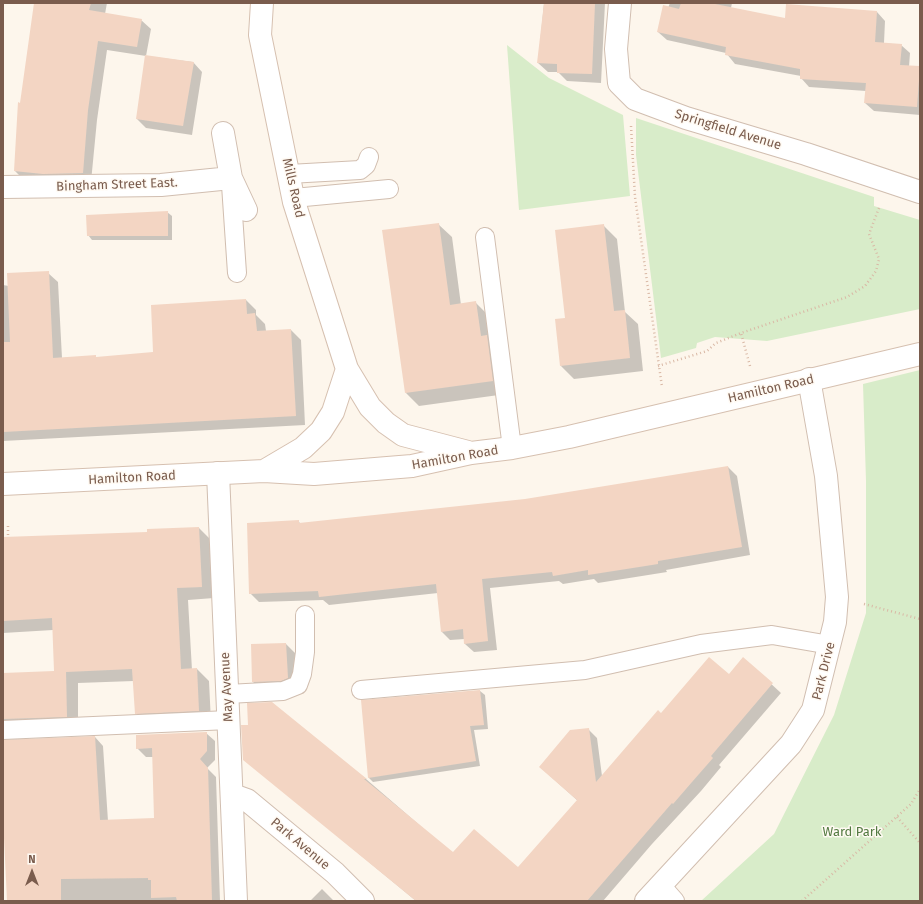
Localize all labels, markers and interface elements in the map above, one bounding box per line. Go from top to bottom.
street label: Springfield Avenue [673,106,783,154]
street label: Mills Road [279,157,307,219]
street label: Bingham Street East. [56,175,178,195]
street label: Hamilton Road [727,372,815,406]
street label: Hamilton Road [410,443,500,473]
street label: Hamilton Road [88,468,176,488]
street label: Park Drive [809,640,839,702]
street label: May Avenue [217,652,237,722]
street label: Park Avenue [267,815,333,873]
park label: Ward Park [823,824,881,840]
north arrow [12,852,52,892]
text: N [28,853,36,866]

